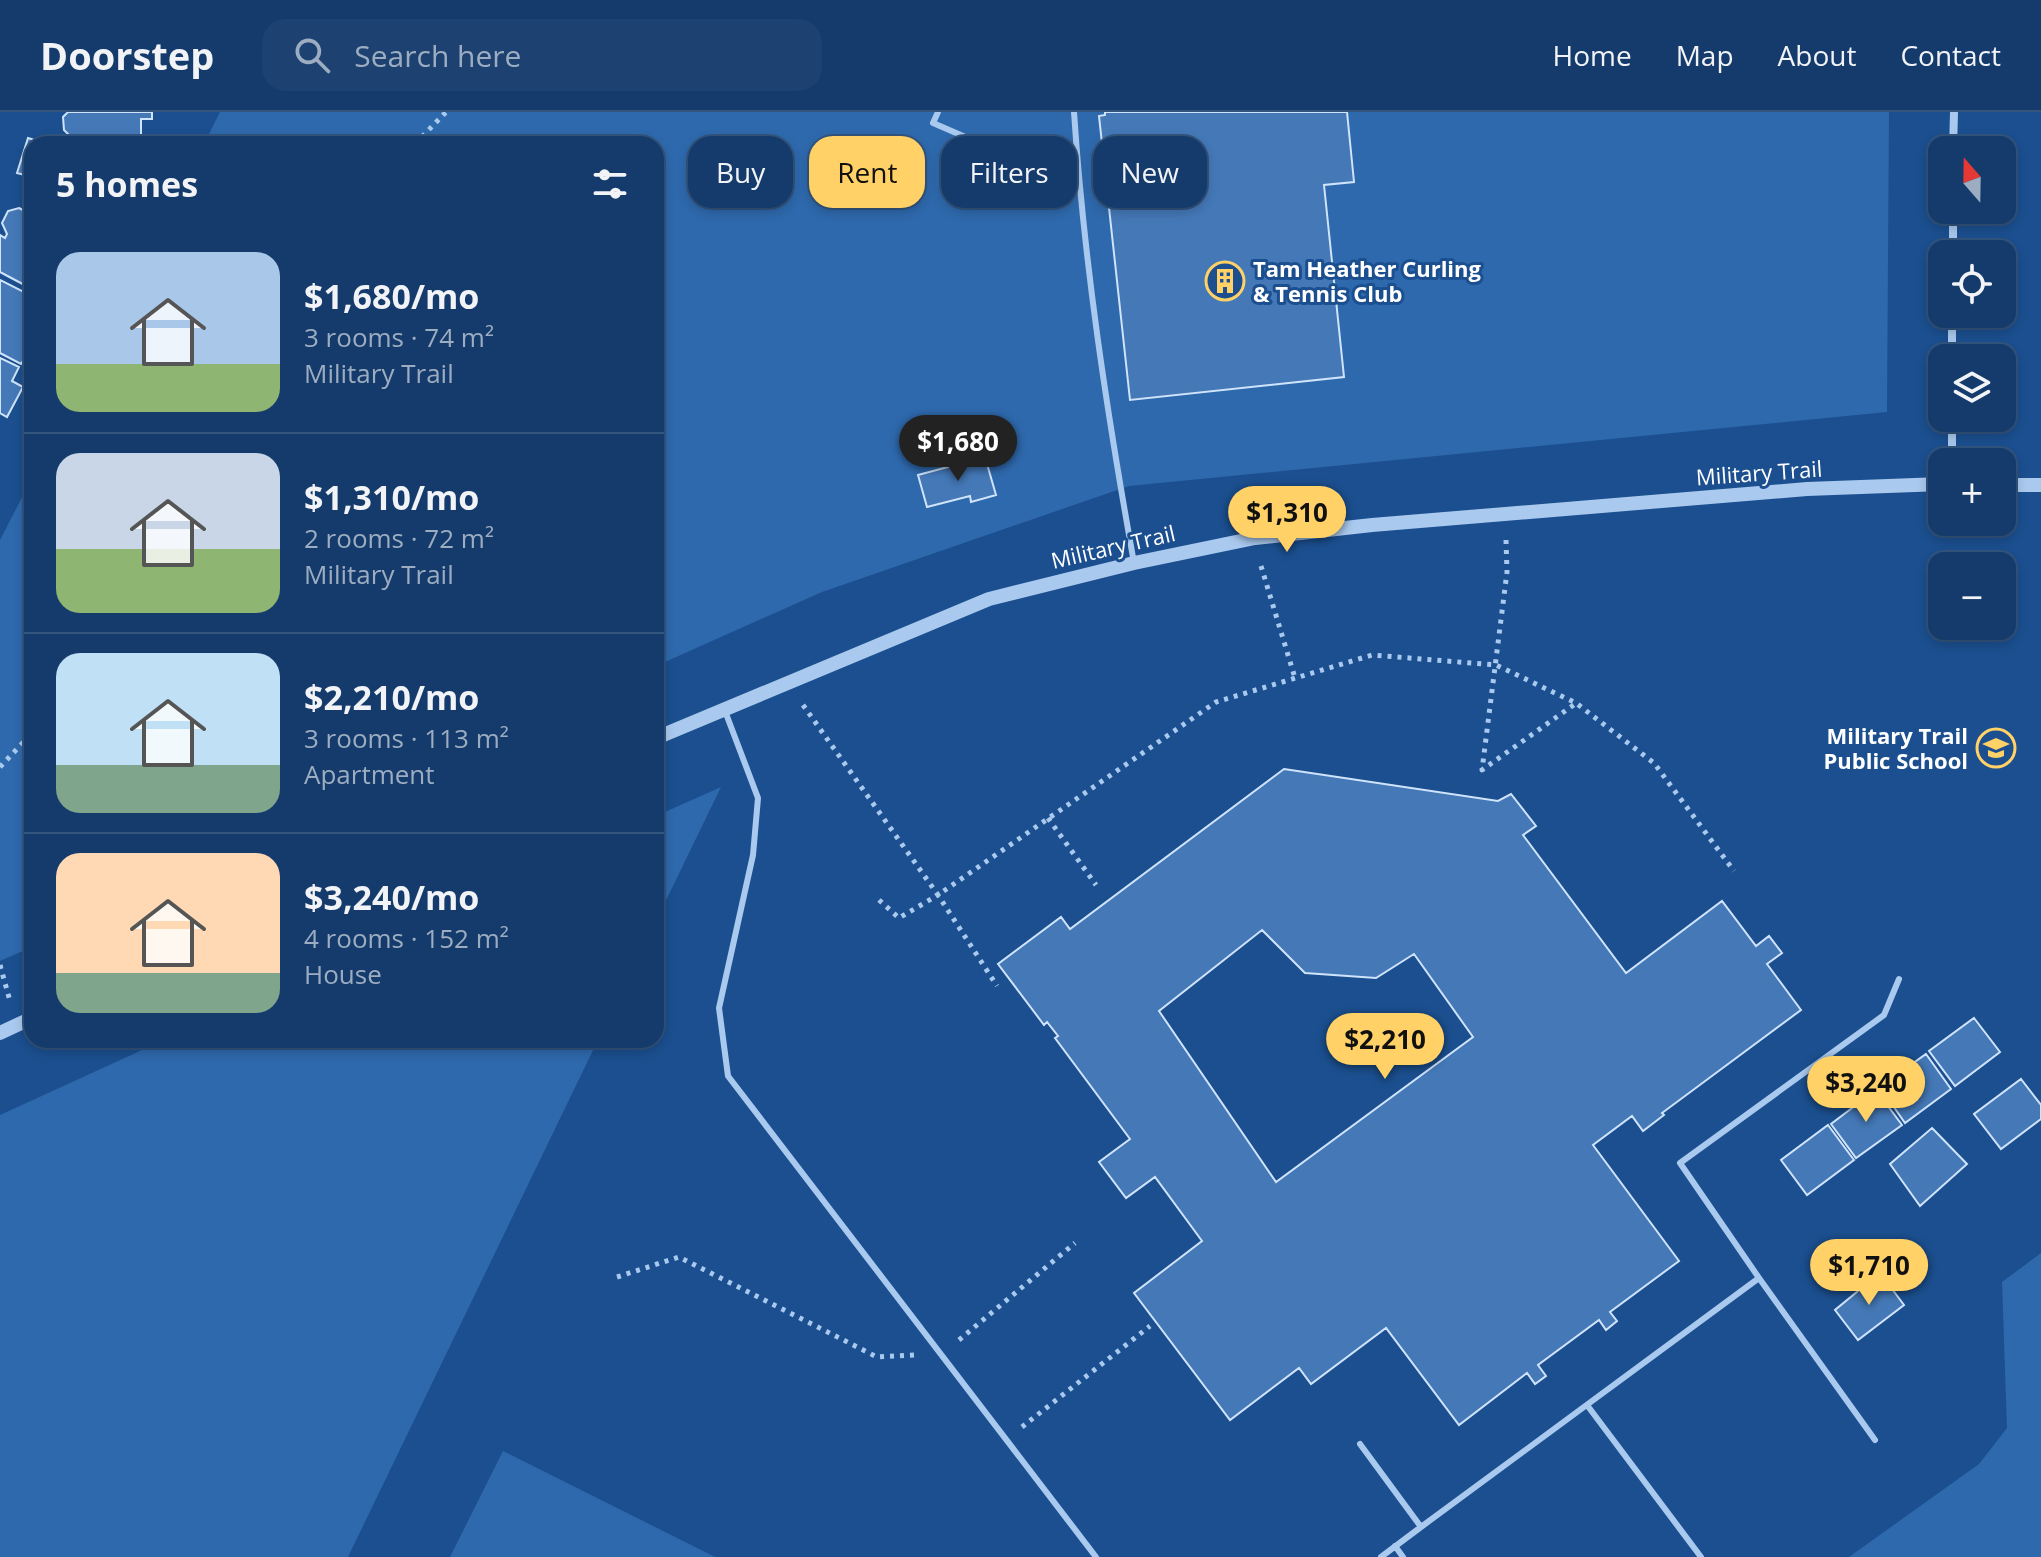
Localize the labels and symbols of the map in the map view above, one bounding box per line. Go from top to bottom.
north arrow [1928,136,2016,224]
place label: Tam Heather Curling & Tennis Club [1253,253,1482,308]
building icon: Tam Heather Curling & Tennis Club [1204,260,1246,302]
pin: $1,680 [893,415,1023,483]
street label: Military Trail [1695,453,1823,491]
pin: $1,310 [1222,486,1352,554]
street label: Military Trail [1048,517,1178,575]
place label: Military Trail Public School [1824,720,1968,775]
school or university icon: Military Trail Public School [1975,727,2017,769]
pin: $2,210 [1320,1013,1450,1081]
pin: $3,240 [1801,1056,1931,1124]
pin: $1,710 [1804,1239,1934,1307]

